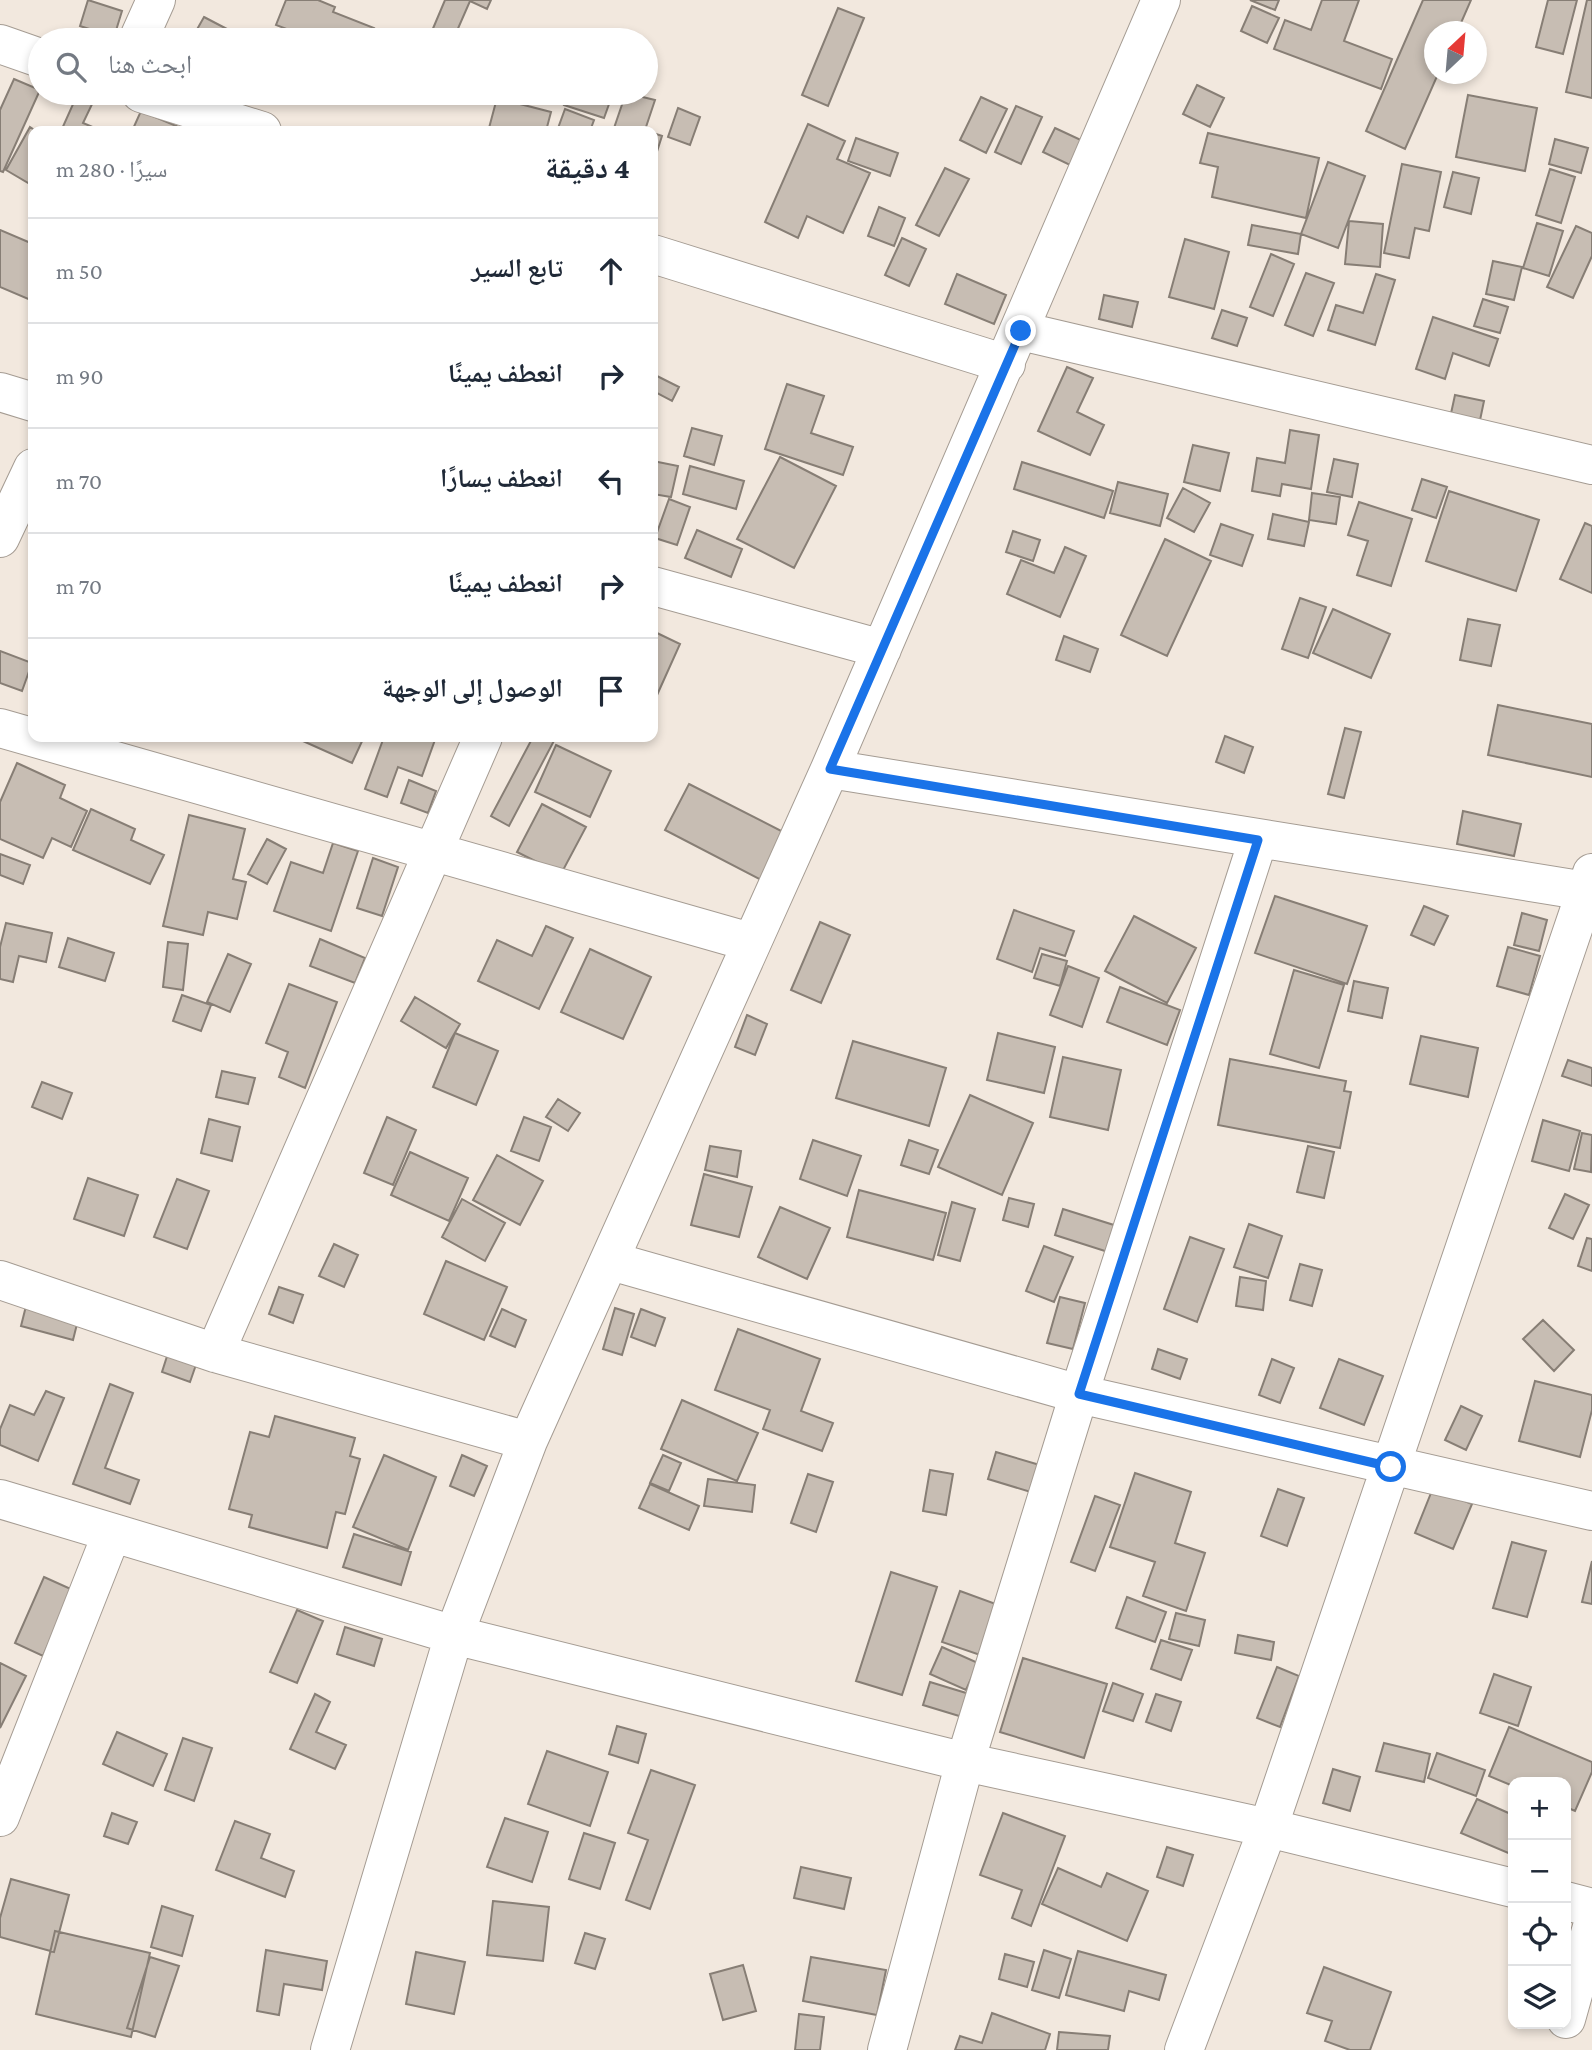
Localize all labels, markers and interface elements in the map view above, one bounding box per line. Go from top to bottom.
north arrow [1424,21,1487,84]
search box [28,28,658,105]
icon: search [52,48,90,86]
text: ابحث هنا [108,50,192,79]
text: 4 دقيقة [545,151,630,184]
text: سيرًا · 280 m [56,156,168,182]
icon: ahead [592,252,630,290]
text: تابع السير [471,254,563,283]
text: 50 m [56,258,103,284]
route end [1005,315,1036,346]
icon: right [592,357,630,395]
text: انعطف يمينًا [448,359,563,388]
text: 90 m [56,363,104,389]
icon: left [592,462,630,500]
text: انعطف يسارًا [440,464,563,493]
text: 70 m [56,468,102,494]
icon: right [592,567,630,605]
text: انعطف يمينًا [448,569,563,598]
text: 70 m [56,573,102,599]
icon: arrive [592,672,630,710]
text: الوصول إلى الوجهة [382,674,563,703]
route start [1375,1451,1406,1482]
map controls [1508,1777,1571,2029]
button: + [1508,1777,1571,1840]
button: − [1508,1840,1571,1903]
button: locate [1508,1903,1571,1966]
button: layers [1508,1966,1571,2029]

